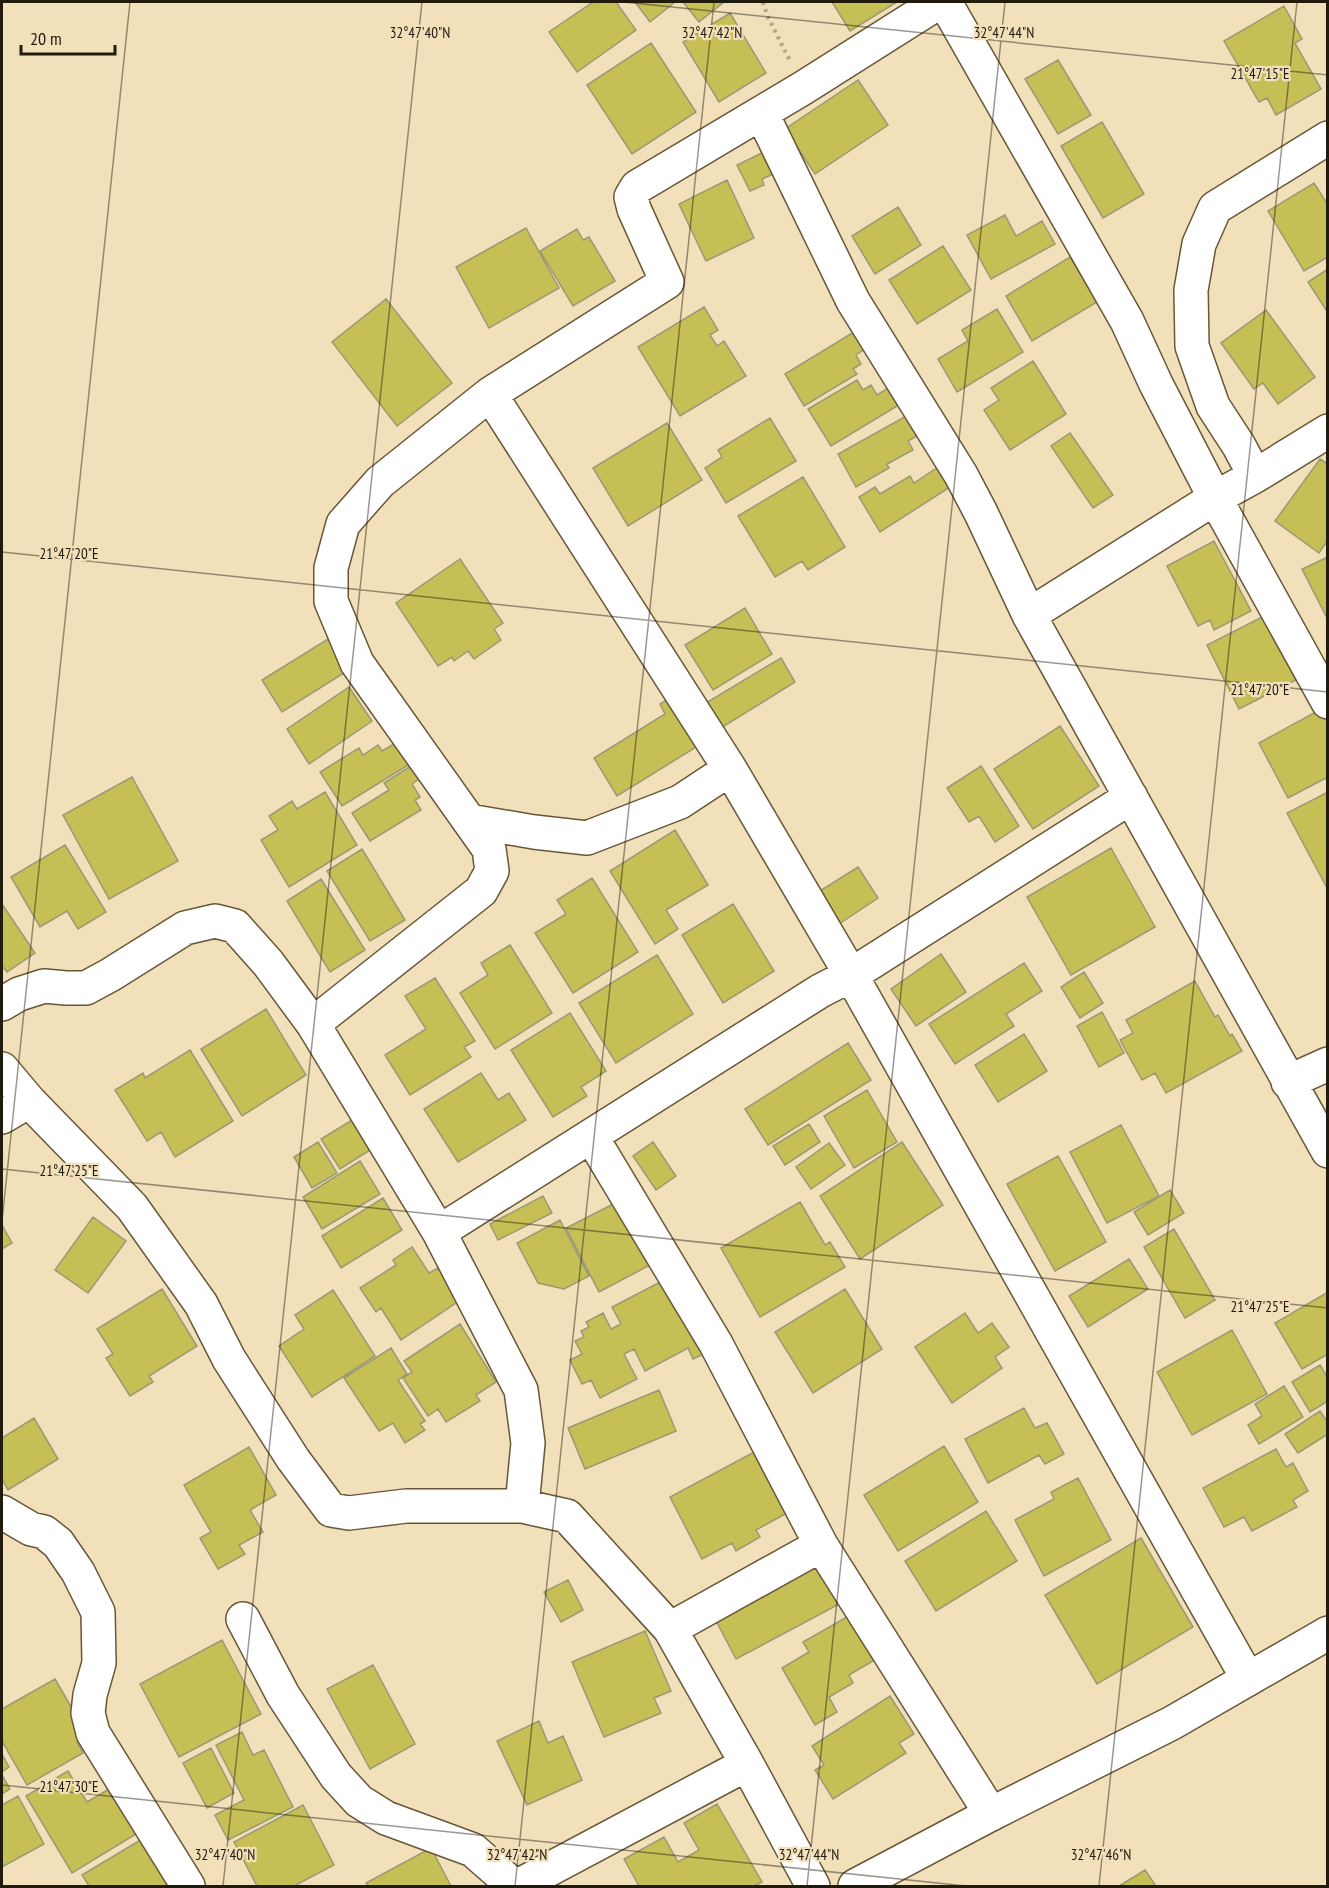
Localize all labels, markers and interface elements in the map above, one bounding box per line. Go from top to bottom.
scale bar [21,18,116,56]
text: 32°47'40"N [390,23,450,42]
text: 32°47'42"N [682,23,742,42]
text: 32°47'44"N [974,23,1034,42]
text: 20 m [30,27,62,50]
text: 21°47'15"E [1230,64,1290,83]
text: 21°47'20"E [39,544,99,563]
text: 21°47'20"E [1230,680,1290,699]
text: 21°47'25"E [39,1161,99,1180]
text: 21°47'25"E [1230,1297,1290,1316]
text: 21°47'30"E [39,1777,99,1796]
text: 32°47'40"N [195,1845,255,1864]
text: 32°47'42"N [487,1845,547,1864]
text: 32°47'44"N [779,1845,839,1864]
text: 32°47'46"N [1071,1845,1131,1864]

